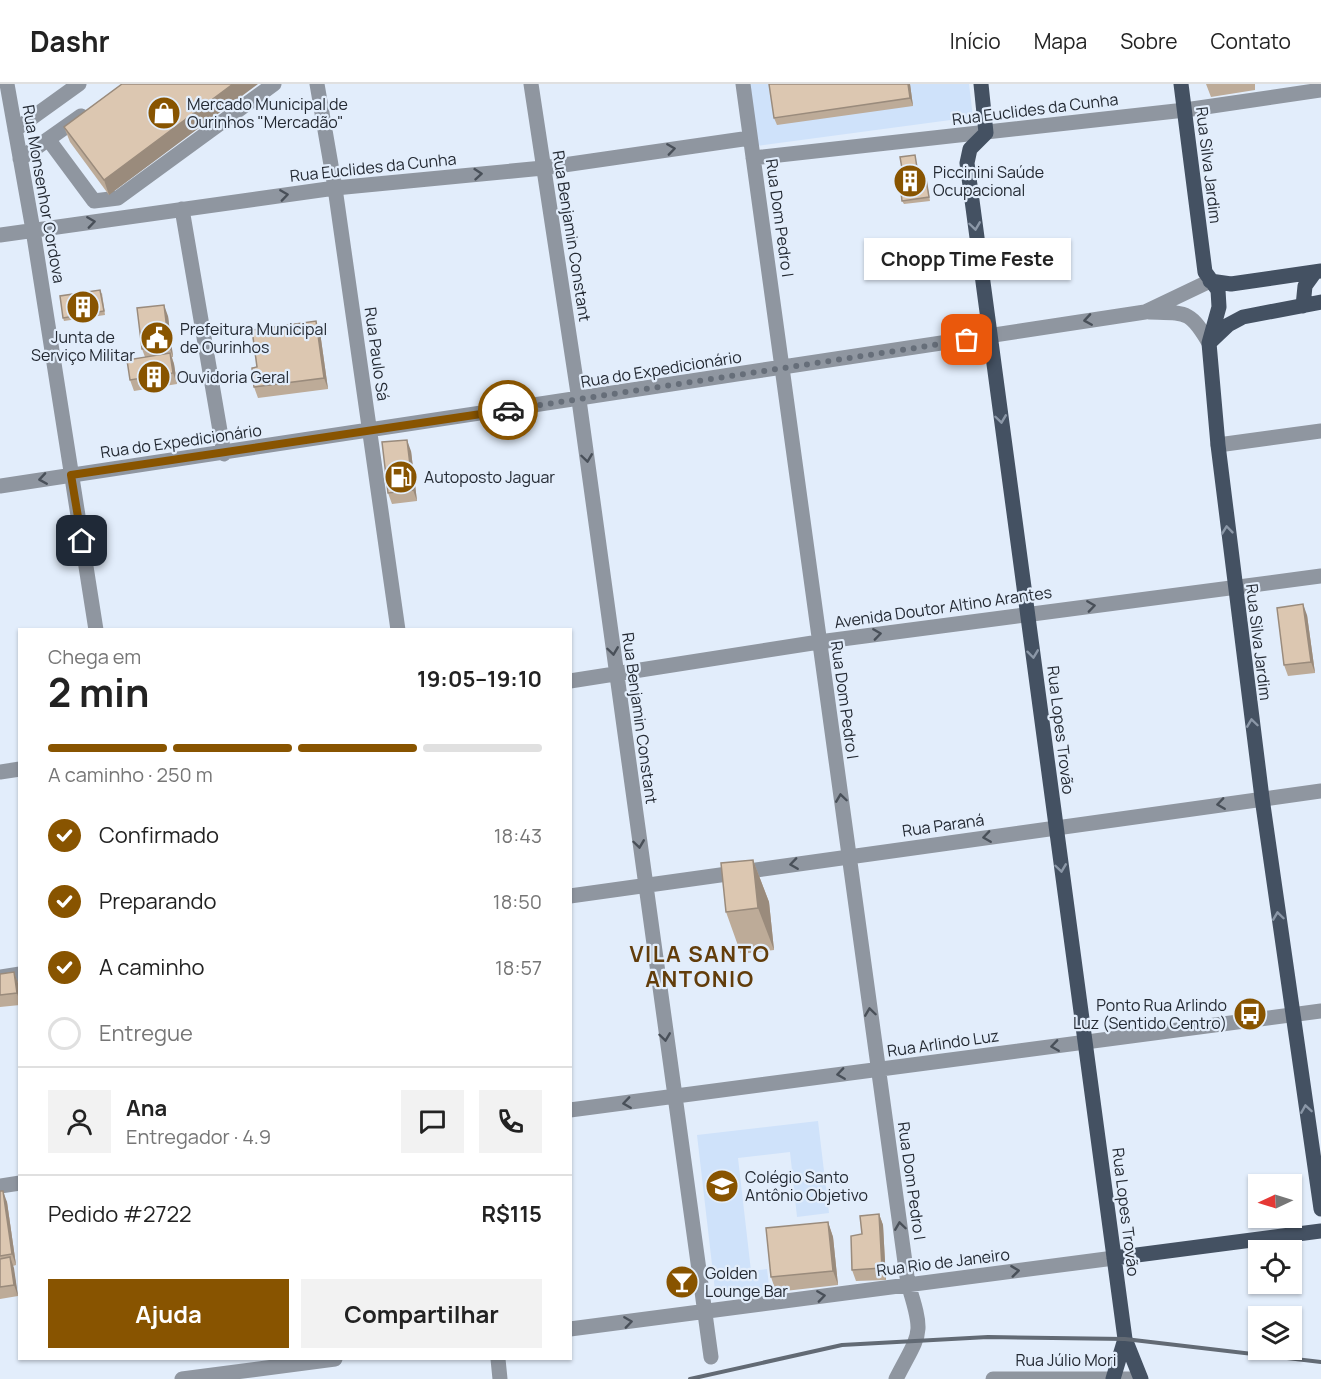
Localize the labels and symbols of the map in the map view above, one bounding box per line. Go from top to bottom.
street label: Rua Euclides da Cunha [951,88,1119,130]
place label: Mercado Municipal de Ourinhos "Mercadão" [187,93,348,133]
shop icon: Mercado Municipal de Ourinhos "Mercadão" [146,95,182,131]
street label: Rua Monsenhor Cordova [17,103,71,285]
street label: Rua Silva Jardim [1191,105,1227,225]
one-way arrow [667,144,676,156]
street label: Rua Euclides da Cunha [289,147,457,187]
street label: Rua Benjamin Constant [548,149,596,323]
street label: Rua Dom Pedro I [761,157,799,279]
place label: Piccinini Saúde Ocupacional [933,161,1044,201]
building icon: Piccinini Saúde Ocupacional [892,163,928,199]
one-way arrow [474,168,483,181]
one-way arrow [280,189,289,201]
one-way arrow [87,216,96,228]
one-way arrow [969,221,981,231]
callout: Chopp Time Feste [864,238,1070,280]
building icon: Junta de Serviço Militar [65,289,101,325]
street label: Rua Paulo Sá [360,306,394,402]
one-way arrow [1083,313,1093,326]
pin [941,314,992,365]
place label: Prefeitura Municipal de Ourinhos [180,318,327,358]
public building icon: Prefeitura Municipal de Ourinhos [139,320,175,356]
place label: Junta de Serviço Militar [31,326,135,366]
street label: Rua do Expedicionário [579,345,743,393]
building icon: Ouvidoria Geral [136,359,172,395]
place label: Ouvidoria Geral [177,366,289,388]
courier [478,380,538,440]
one-way arrow [995,415,1007,424]
street label: Rua do Expedicionário [99,419,263,463]
one-way arrow [580,453,592,462]
fuel station icon: Autoposto Jaguar [383,459,419,495]
place label: Autoposto Jaguar [424,466,555,488]
one-way arrow [38,472,48,485]
pin [56,515,107,566]
one-way arrow [1221,525,1234,534]
street label: Avenida Doutor Altino Arantes [833,581,1053,633]
street label: Rua Silva Jardim [1241,582,1277,702]
one-way arrow [1086,600,1095,612]
one-way arrow [872,629,881,641]
street label: Rua Benjamin Constant [617,631,663,805]
street label: Rua Dom Pedro I [826,639,864,761]
one-way arrow [606,646,619,655]
one-way arrow [1026,650,1038,659]
street label: Rua Lopes Trovão [1042,665,1080,795]
one-way arrow [1246,719,1258,728]
one-way arrow [835,794,847,803]
one-way arrow [1217,797,1226,809]
street label: Rua Paraná [901,808,985,842]
one-way arrow [982,831,991,843]
one-way arrow [633,840,645,849]
one-way arrow [789,858,798,870]
one-way arrow [1055,864,1067,873]
one-way arrow [1272,912,1285,921]
district label: VILA SANTO ANTONIO [630,939,771,994]
place label: Ponto Rua Arlindo Luz (Sentido Centro) [1073,994,1227,1034]
bus stop icon: Ponto Rua Arlindo Luz (Sentido Centro) [1232,996,1268,1032]
one-way arrow [865,1008,877,1017]
street label: Rua Arlindo Luz [886,1024,1000,1062]
one-way arrow [659,1033,671,1042]
one-way arrow [1050,1039,1059,1052]
one-way arrow [836,1068,845,1080]
one-way arrow [622,1096,631,1108]
one-way arrow [1300,1105,1313,1115]
street label: Rua Dom Pedro I [893,1120,931,1242]
street label: Rua Lopes Trovão [1107,1147,1145,1277]
place label: Colégio Santo Antônio Objetivo [745,1166,868,1206]
school or university icon: Colégio Santo Antônio Objetivo [704,1168,740,1204]
north arrow [1248,1174,1302,1228]
one-way arrow [894,1222,906,1231]
street label: Rua Rio de Janeiro [875,1243,1011,1281]
place label: Golden Lounge Bar [705,1262,788,1302]
bar icon: Golden Lounge Bar [664,1264,700,1300]
one-way arrow [1010,1265,1019,1277]
one-way arrow [817,1290,826,1302]
one-way arrow [623,1316,633,1328]
street label: Rua Júlio Mori [1015,1349,1117,1371]

